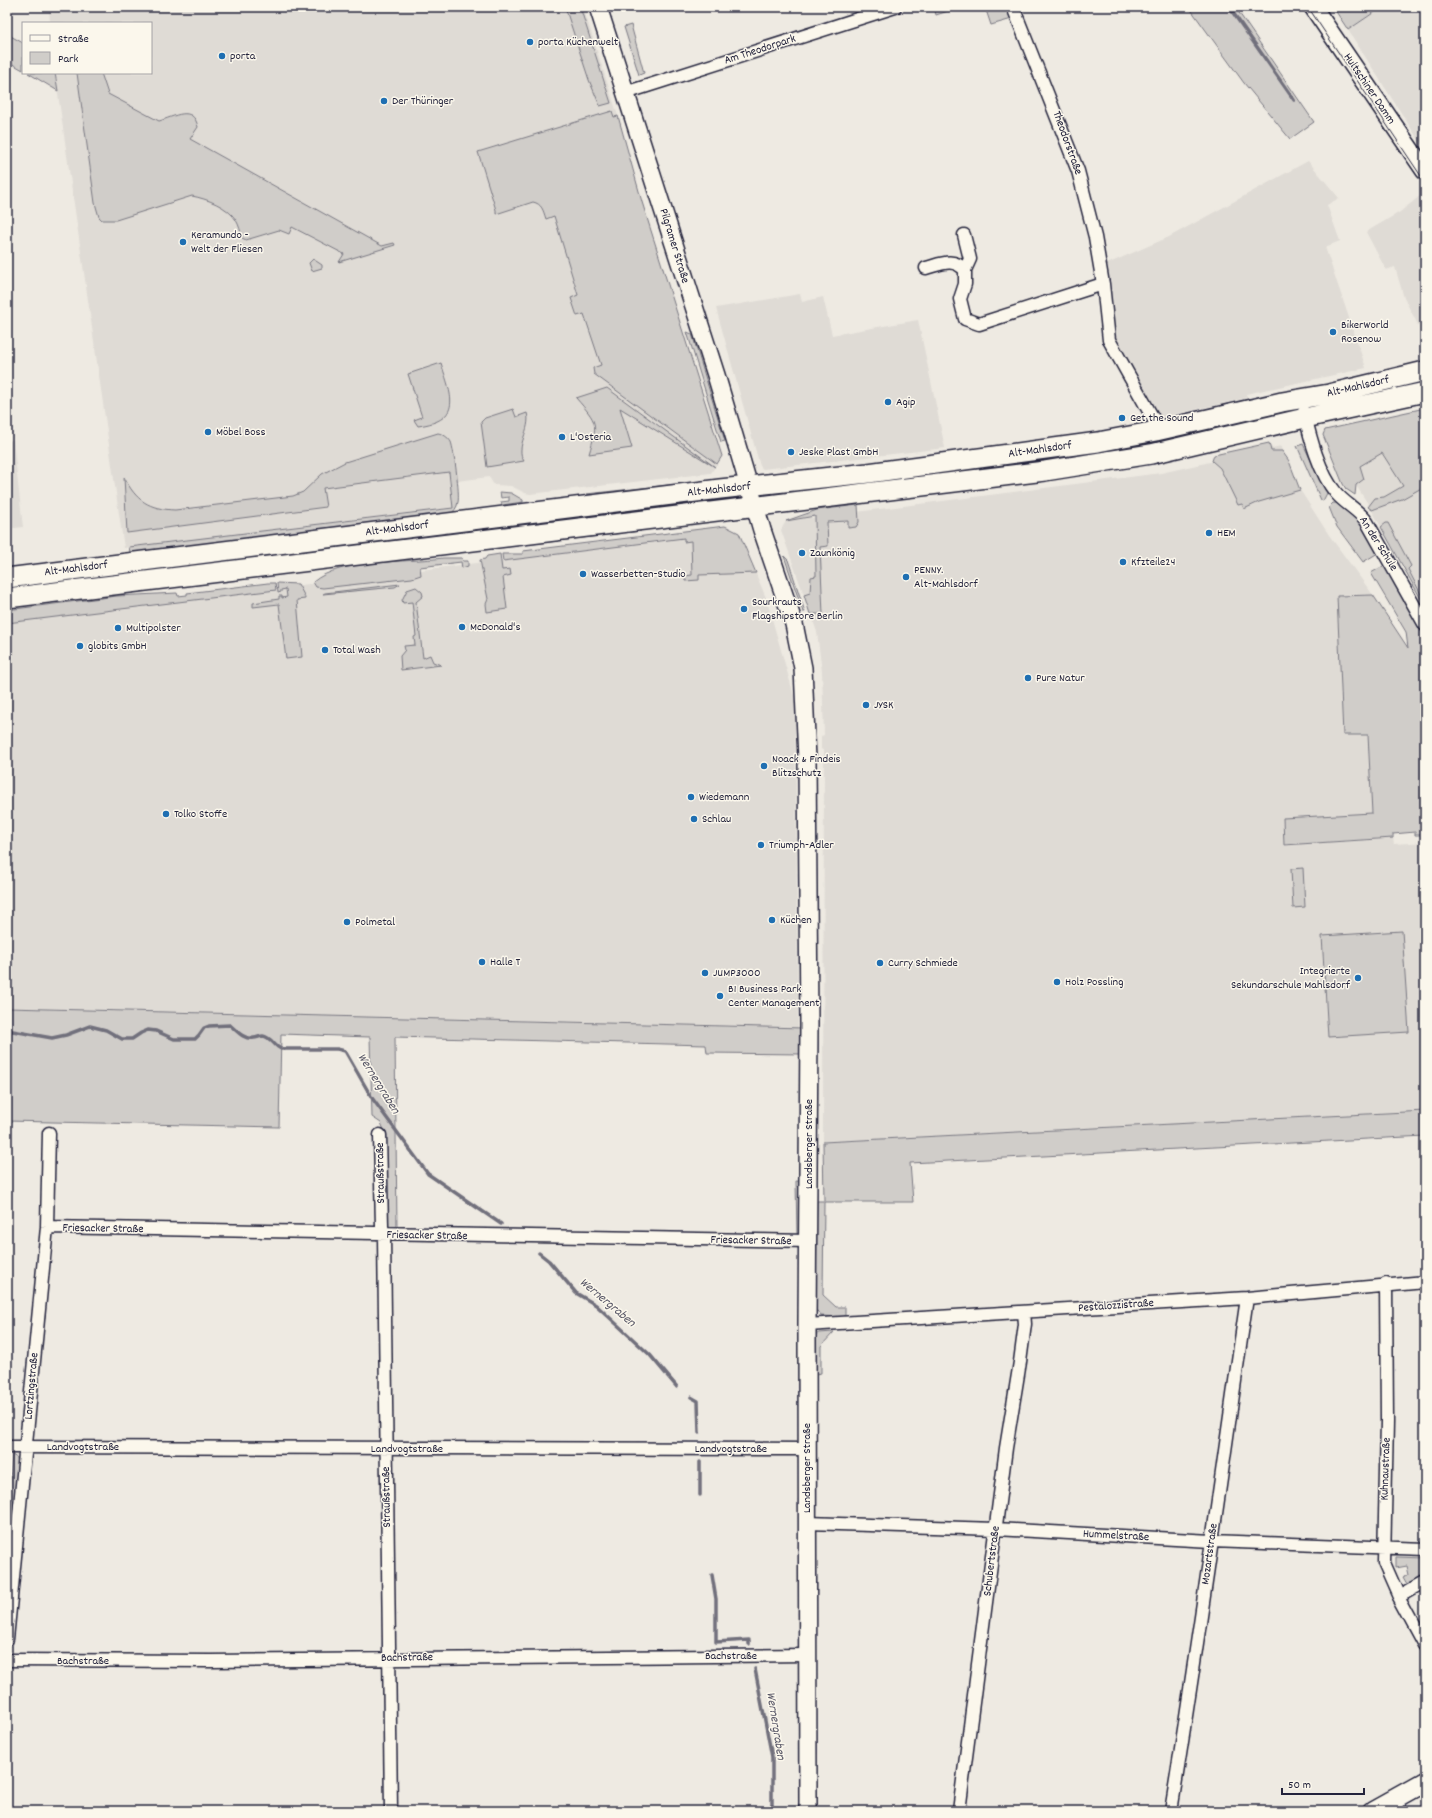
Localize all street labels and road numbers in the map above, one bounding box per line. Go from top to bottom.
street label: Am Theodorpark [722,30,798,70]
street label: Hultschiner Damm [1339,50,1399,128]
street label: Theodorstraße [1048,109,1086,177]
street label: Pilgramer Straße [655,207,693,285]
street label: Alt-Mahlsdorf [1325,371,1392,402]
street label: Alt-Mahlsdorf [1007,437,1073,463]
street label: Alt-Mahlsdorf [686,478,752,502]
street label: An der Schule [1354,513,1402,575]
street label: Alt-Mahlsdorf [364,517,430,541]
street label: Alt-Mahlsdorf [43,557,109,581]
street label: Landsberger Straße [801,1099,818,1189]
street label: Straußstraße [372,1142,390,1204]
street label: Friesacker Straße [62,1220,144,1238]
street label: Friesacker Straße [386,1227,468,1245]
street label: Friesacker Straße [710,1232,792,1250]
street label: Pestalozzistraße [1078,1295,1154,1317]
street label: Lortzingstraße [21,1352,43,1420]
street label: Landsberger Straße [799,1423,816,1513]
street label: Kuhnaustraße [1376,1437,1396,1501]
street label: Landvogtstraße [47,1439,119,1456]
street label: Landvogtstraße [371,1441,443,1458]
street label: Landvogtstraße [695,1441,767,1458]
street label: Straußstraße [378,1466,396,1528]
street label: Mozartstraße [1197,1522,1223,1586]
street label: Schubertstraße [979,1525,1005,1597]
street label: Hummelstraße [1082,1526,1150,1546]
street label: Bachstraße [705,1648,757,1665]
street label: Bachstraße [381,1649,433,1667]
street label: Bachstraße [57,1653,109,1670]

